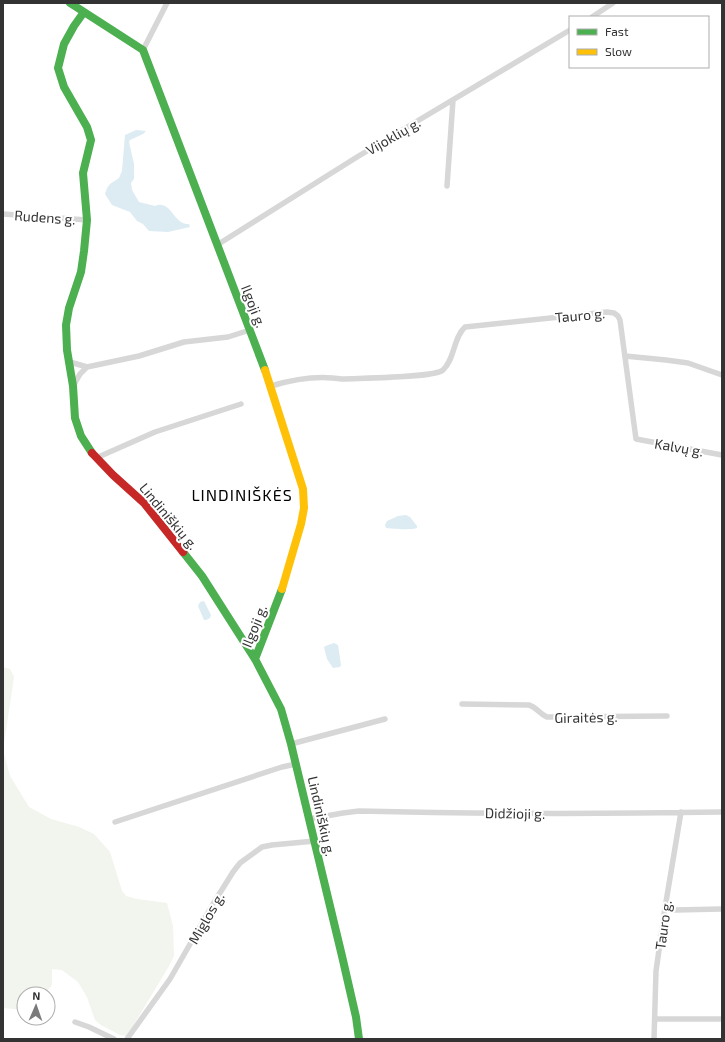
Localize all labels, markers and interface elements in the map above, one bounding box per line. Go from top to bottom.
legend [569,16,709,68]
text: Fast [605,24,629,38]
text: Slow [605,44,632,58]
street label: Vijoklių g. [363,114,423,158]
street label: Rudens g. [14,206,76,228]
street label: Ilgoji g. [238,282,270,330]
street label: Tauro g. [554,304,606,326]
street label: Kalvų g. [653,434,705,460]
street label: Lindiniškių g. [136,479,202,553]
district label: LINDINIŠKĖS [191,485,293,504]
street label: Ilgoji g. [238,602,270,650]
street label: Giraitės g. [554,708,618,726]
street label: Lindiniškių g. [305,774,339,858]
street label: Didžioji g. [485,804,545,822]
street label: Miglos g. [184,889,228,947]
street label: Tauro g. [651,899,675,951]
north arrow [16,986,56,1026]
text: N [32,989,41,1002]

